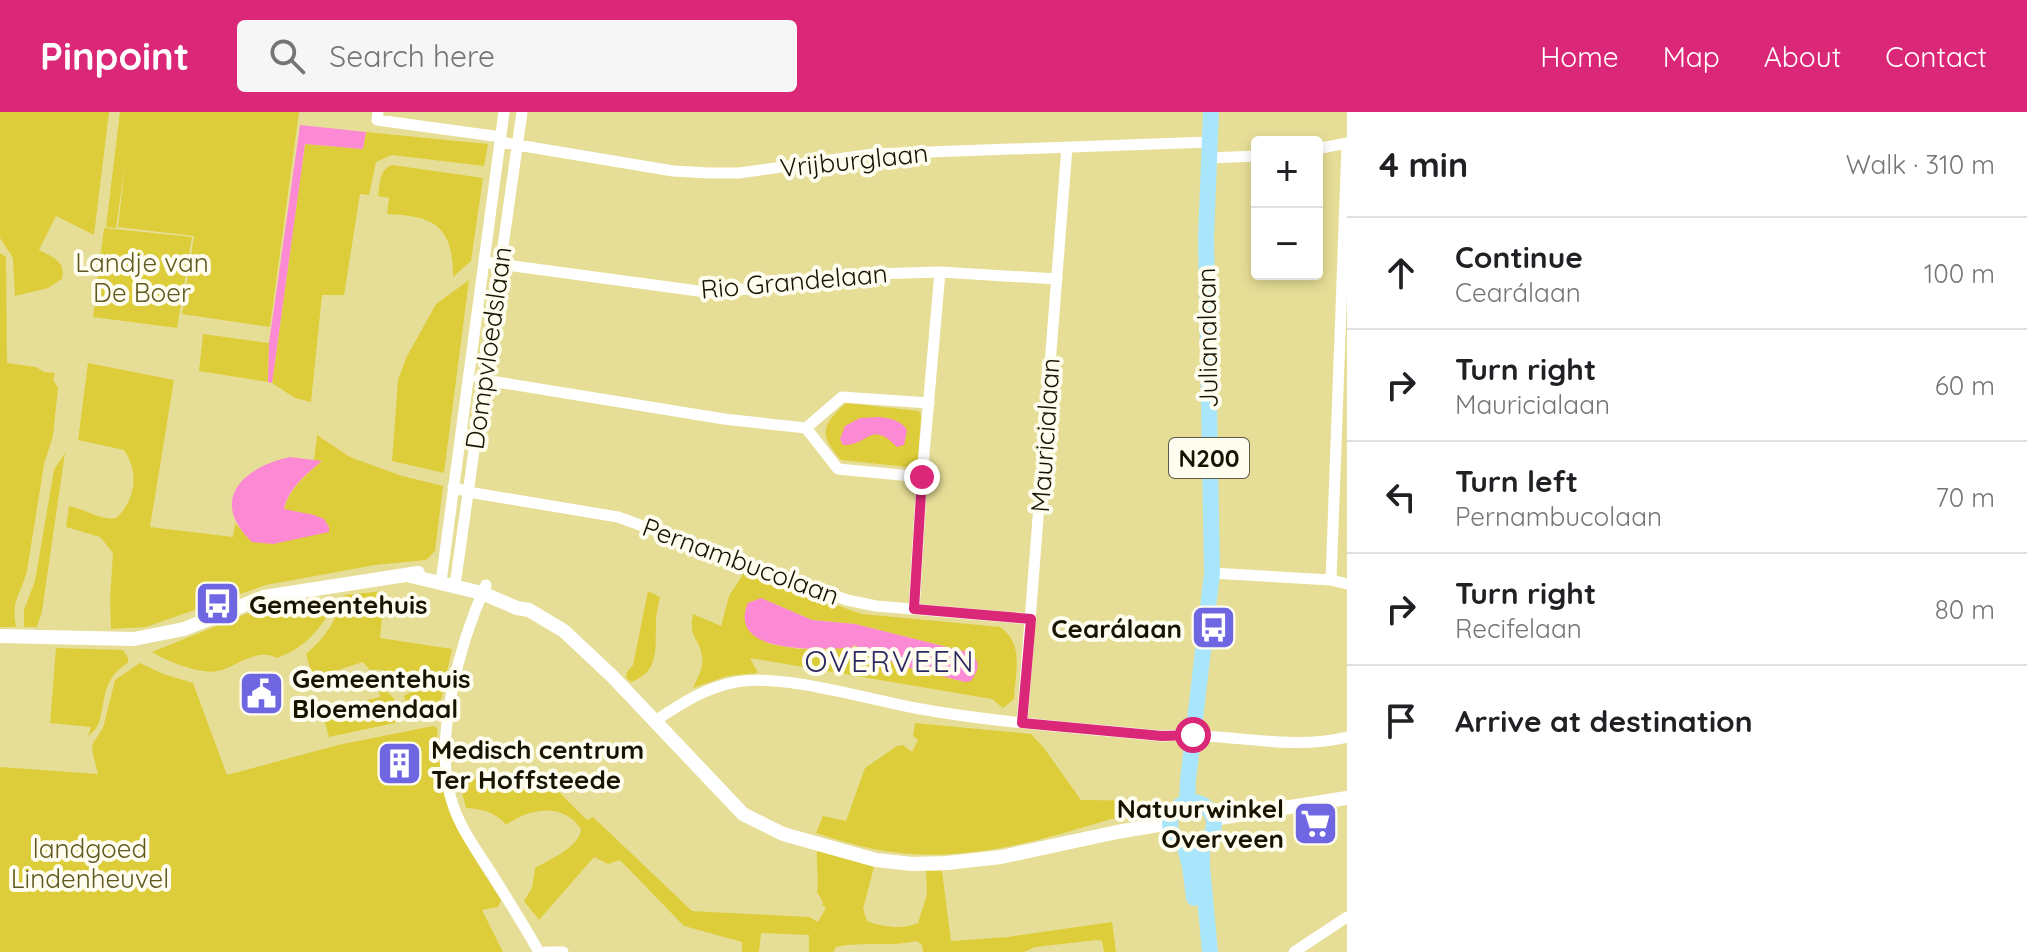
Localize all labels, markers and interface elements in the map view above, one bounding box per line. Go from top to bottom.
search box [237,20,797,92]
text: Pinpoint [40,32,189,80]
icon: search [265,34,309,78]
text: Search here [329,37,495,75]
text: Home [1540,39,1619,74]
text: Map [1663,39,1720,74]
text: About [1764,39,1841,74]
text: Contact [1885,39,1987,74]
street label: Vrijburglaan [778,136,930,184]
map controls [1251,136,1323,280]
button: + [1251,136,1323,208]
text: 4 min [1379,143,1468,186]
text: Walk · 310 m [1846,148,1995,181]
button: − [1251,208,1323,280]
text: Continue [1455,238,1583,276]
street label: Dompvloedslaan [457,244,519,452]
park label: Landje van De Boer [75,246,209,309]
icon: ahead [1379,251,1423,295]
street label: Rio Grandelaan [699,256,889,306]
text: 100 m [1924,257,1995,290]
street label: Julianalaan [1189,267,1225,409]
text: Cearálaan [1455,276,1581,309]
text: Turn right [1455,350,1596,388]
street label: Mauricialaan [1023,357,1067,513]
icon: right [1379,363,1423,407]
text: 60 m [1935,369,1995,402]
text: Mauricialaan [1455,388,1610,421]
road number: N200 [1169,438,1249,478]
route end [904,459,940,495]
text: Turn left [1455,462,1578,500]
icon: left [1379,475,1423,519]
text: 70 m [1935,481,1995,514]
text: Pernambucolaan [1455,500,1662,533]
street label: Pernambucolaan [638,510,844,612]
text: Turn right [1455,574,1596,612]
bus stop icon: Gemeentehuis [194,580,242,628]
icon: right [1379,587,1423,631]
place label: Gemeentehuis [249,588,428,621]
text: 80 m [1935,593,1995,626]
bus stop icon: Cearálaan [1189,604,1237,652]
place label: Cearálaan [1051,612,1182,645]
text: Recifelaan [1455,612,1582,645]
district label: OVERVEEN [804,642,976,680]
place label: Gemeentehuis Bloemendaal [292,662,471,725]
public building icon: Gemeentehuis Bloemendaal [237,669,285,717]
icon: arrive [1379,699,1423,743]
text: Arrive at destination [1455,702,1753,740]
route start [1175,717,1211,753]
place label: Medisch centrum Ter Hoffsteede [431,733,644,796]
building icon: Medisch centrum Ter Hoffsteede [376,740,424,788]
place label: Natuurwinkel Overveen [1117,792,1284,855]
supermarket icon: Natuurwinkel Overveen [1291,799,1339,847]
park label: landgoed Lindenheuvel [11,832,169,895]

